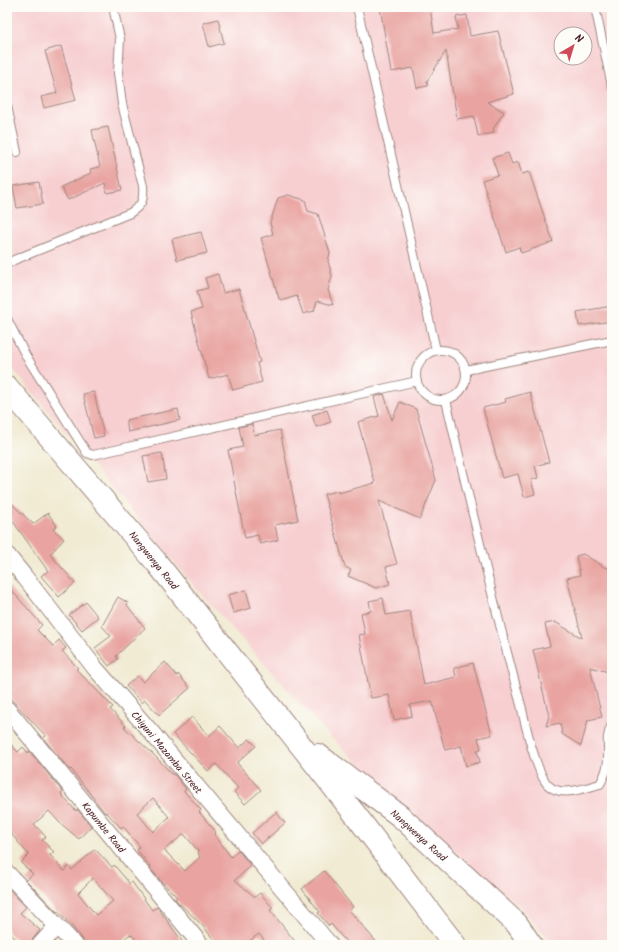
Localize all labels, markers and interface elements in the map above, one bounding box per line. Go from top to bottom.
north arrow [553,26,593,66]
text: N [570,30,587,48]
street label: Nangwenya Road [124,528,183,594]
street label: Chiyuni Mazamba Street [127,708,206,798]
street label: Kapumbe Road [78,799,130,858]
street label: Nangwenya Road [386,806,451,866]

